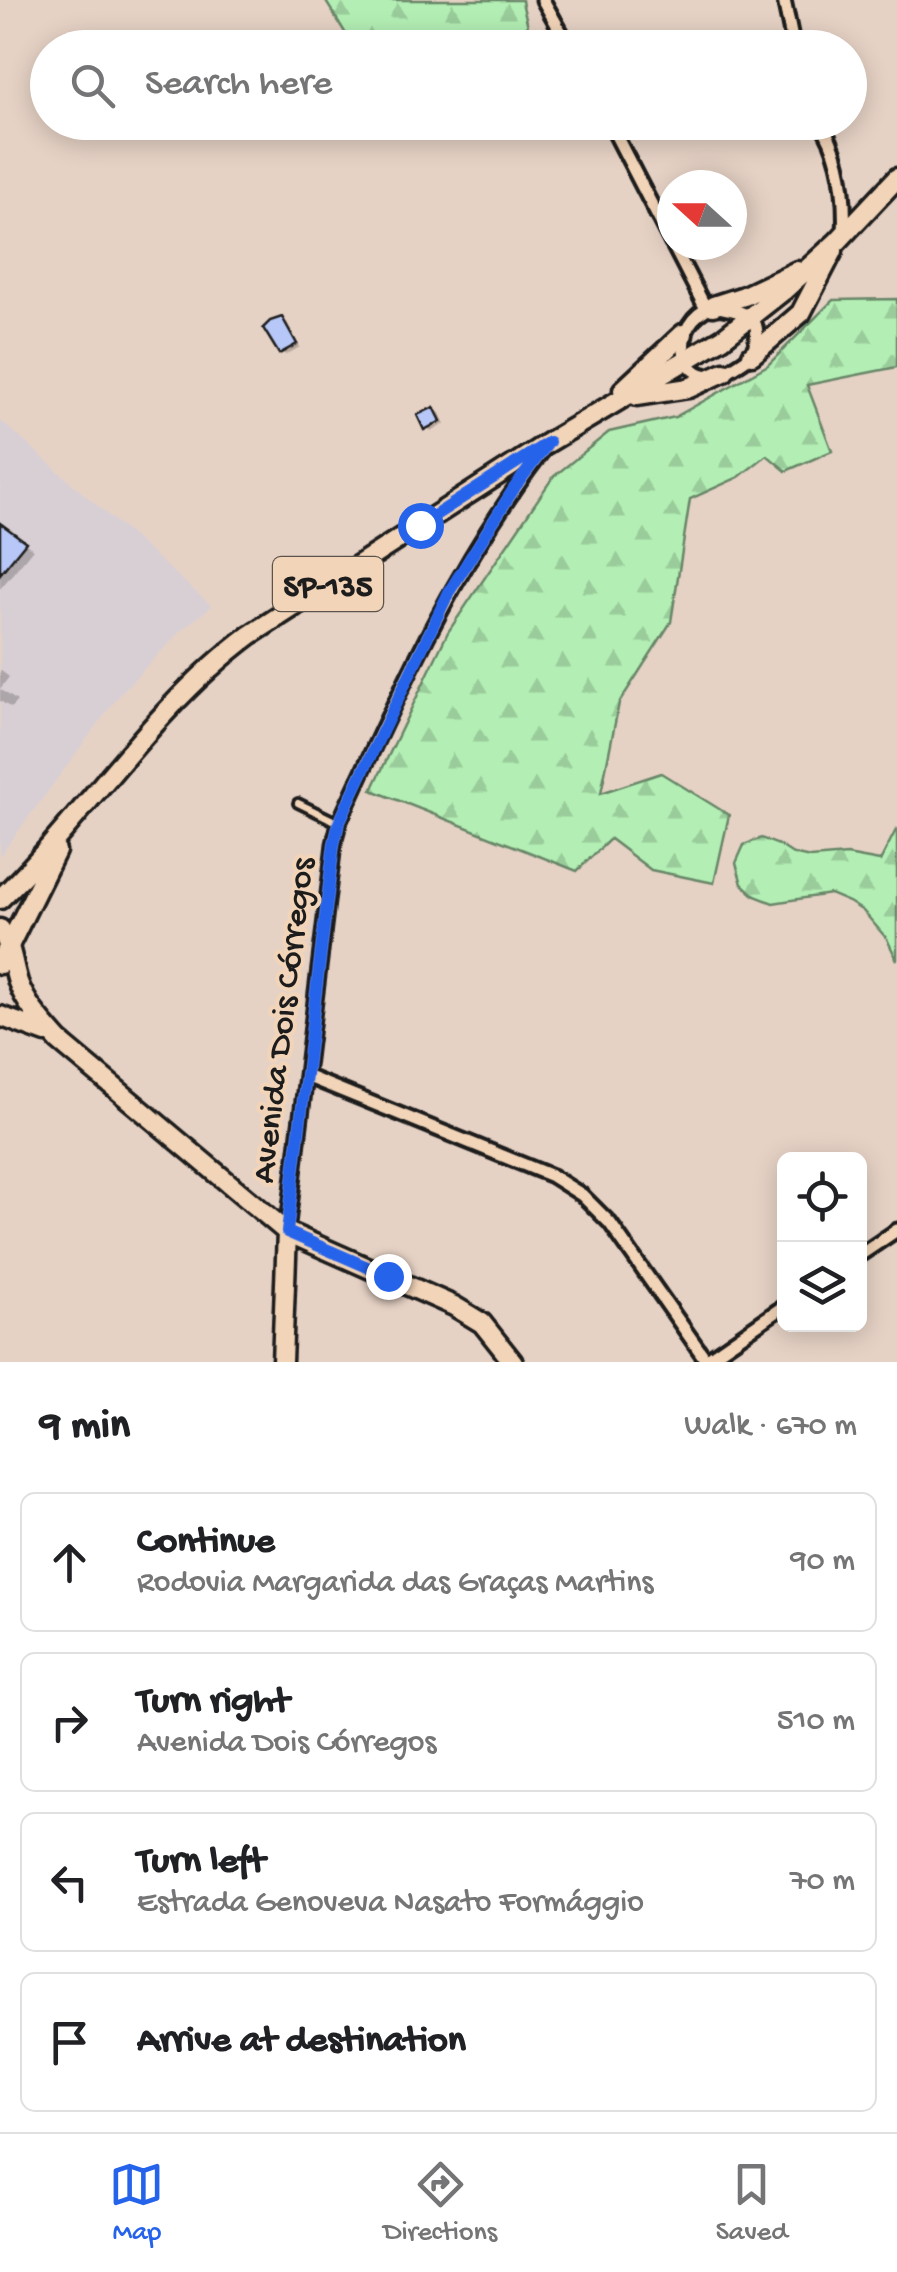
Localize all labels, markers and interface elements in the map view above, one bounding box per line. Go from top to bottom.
search box [30,30,867,140]
icon: search [65,58,120,113]
text: Search here [145,63,332,107]
north arrow [657,170,747,260]
route start [398,503,444,549]
road number: SP-135 [273,557,383,611]
street label: Avenida Dois Córregos [245,855,326,1186]
map controls [777,1152,867,1332]
button: locate [777,1152,867,1242]
button: layers [777,1242,867,1332]
route end [366,1254,412,1300]
text: 9 min [40,1403,130,1452]
text: Walk · 670 m [684,1408,857,1446]
text: Continue [137,1521,275,1565]
icon: ahead [42,1535,97,1590]
text: 90 m [791,1543,855,1581]
text: Rodovia Margarida das Graças Martins [137,1565,653,1603]
text: Turn right [137,1681,289,1725]
icon: right [42,1695,97,1750]
text: 510 m [777,1703,855,1741]
text: Avenida Dois Córregos [137,1725,436,1763]
text: Turn left [137,1841,265,1885]
icon: left [42,1855,97,1910]
text: 70 m [790,1863,855,1901]
text: Estrada Genoveva Nasato Formággio [137,1885,644,1923]
icon: arrive [42,2015,97,2070]
text: Arrive at destination [137,2020,466,2064]
tab: Map [109,2157,164,2250]
tab: Directions [383,2157,497,2250]
tab: Saved [716,2157,788,2250]

